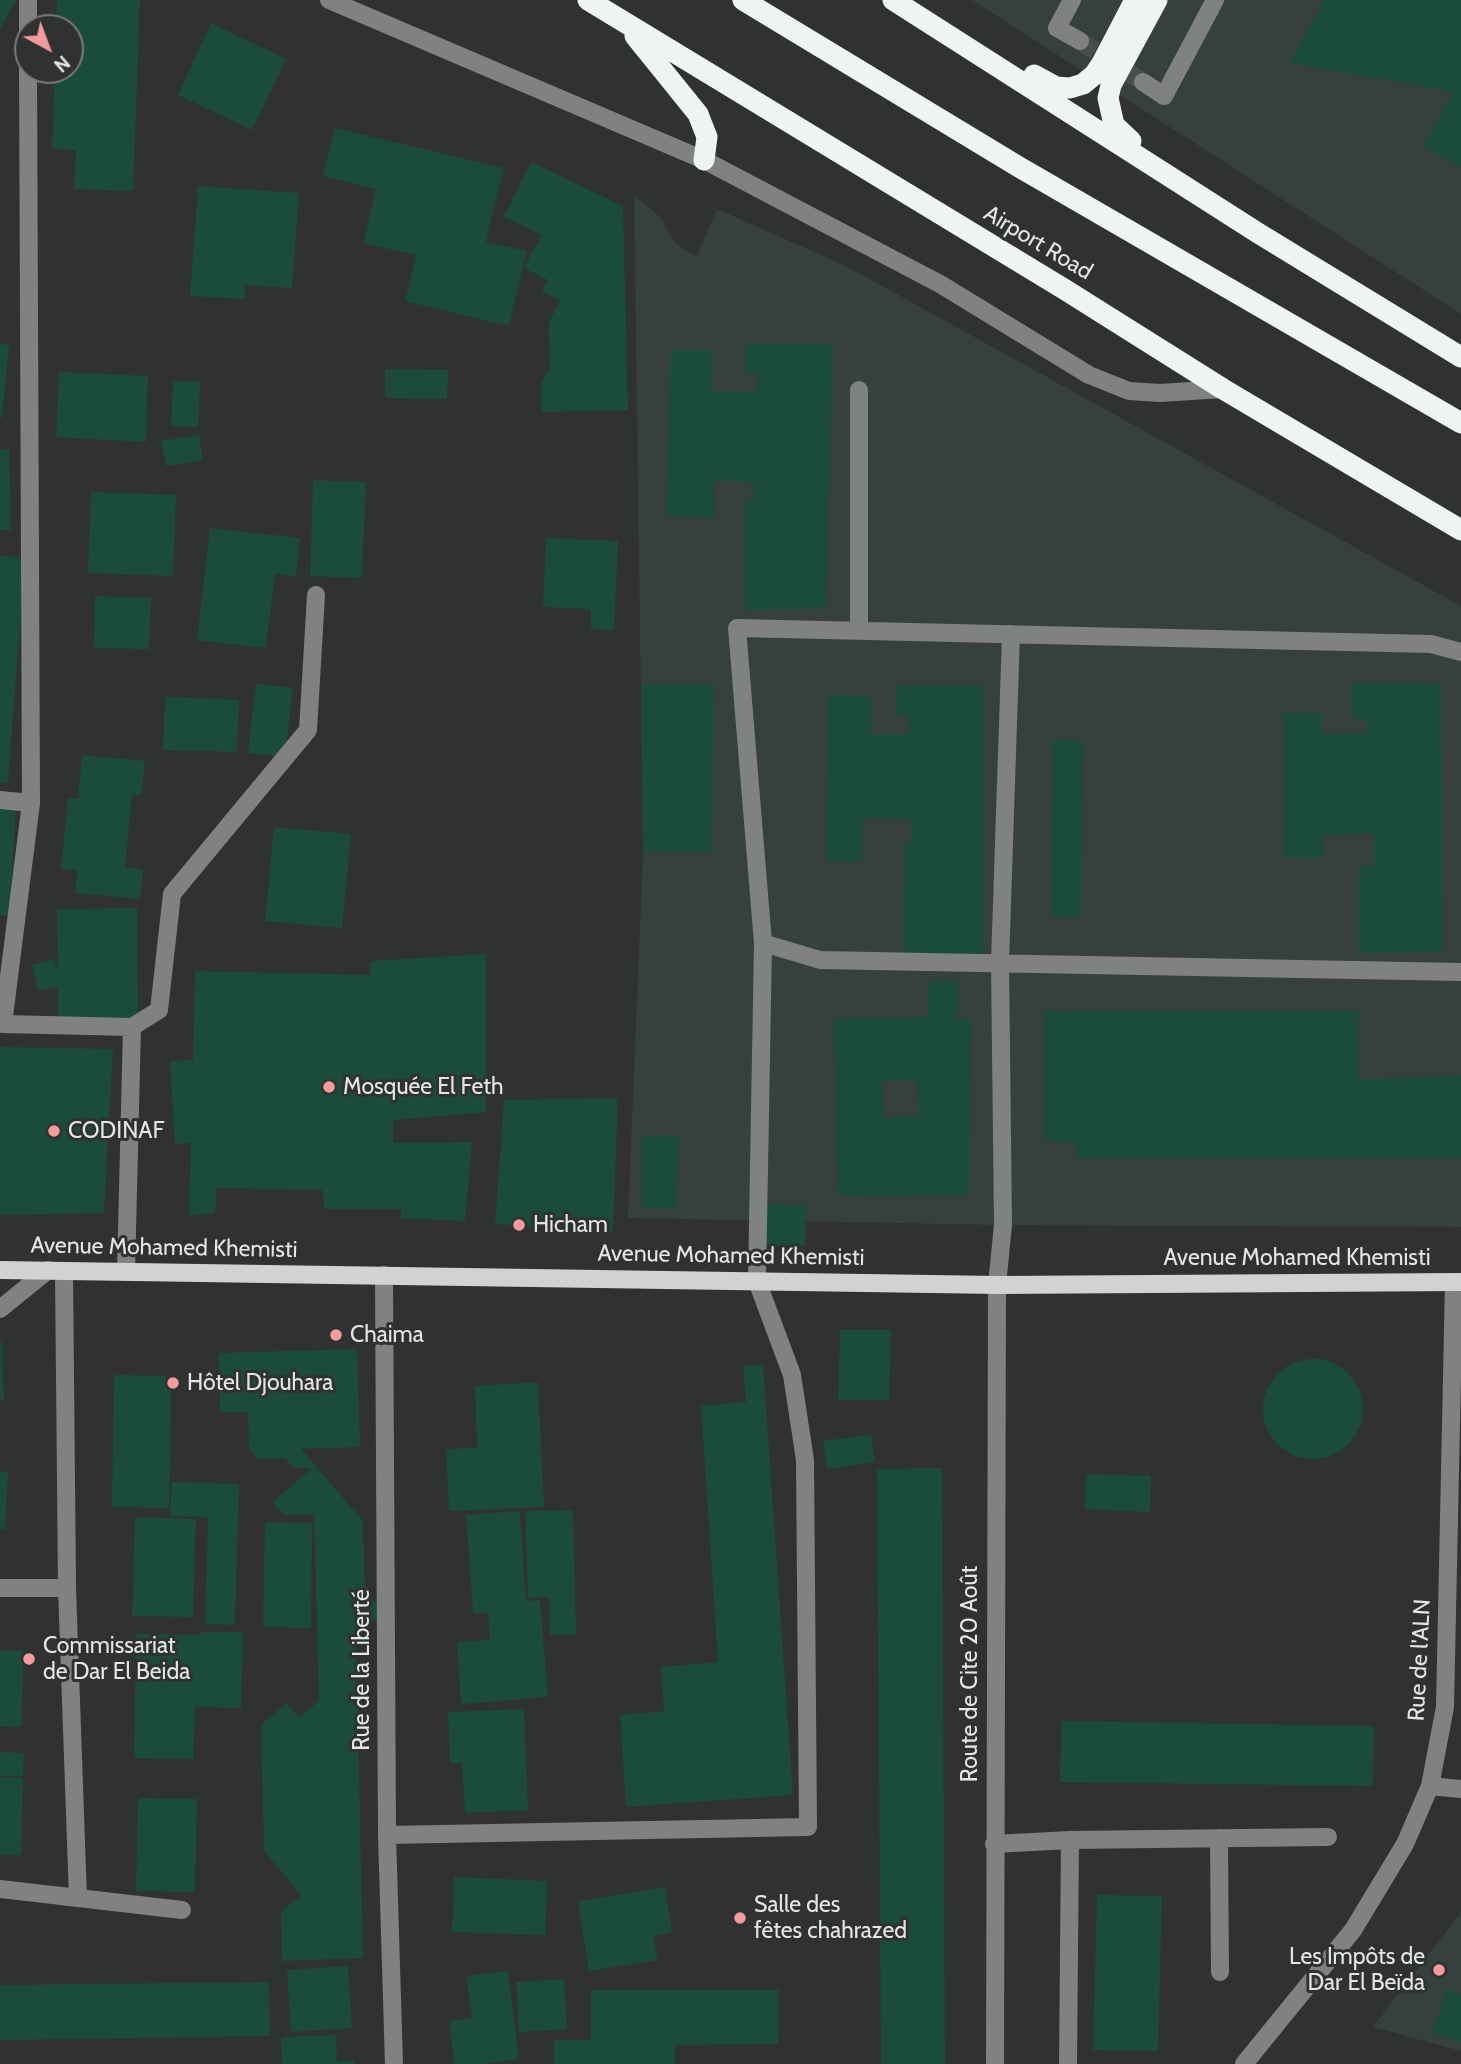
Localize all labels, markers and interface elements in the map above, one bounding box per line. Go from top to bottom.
north arrow [14,14,84,84]
text: N [49,51,74,77]
street label: Airport Road [979,200,1097,286]
place label: Mosquée El Feth [343,1073,504,1101]
marker: Mosquée El Feth [321,1079,337,1095]
place label: CODINAF [68,1117,165,1145]
marker: CODINAF [46,1123,62,1139]
place label: Hicham [533,1211,608,1239]
marker: Hicham [511,1217,527,1233]
street label: Avenue Mohamed Khemisti [30,1232,298,1264]
street label: Avenue Mohamed Khemisti [597,1240,865,1272]
street label: Avenue Mohamed Khemisti [1163,1244,1431,1272]
place label: Chaima [350,1321,424,1349]
marker: Chaima [328,1327,344,1343]
place label: Hôtel Djouhara [187,1369,333,1397]
marker: Hôtel Djouhara [165,1375,181,1391]
street label: Route de Cite 20 Août [956,1566,984,1782]
street label: Rue de la Liberté [348,1589,376,1751]
street label: Rue de l'ALN [1403,1598,1437,1722]
place label: Commissariat de Dar El Beida [43,1632,190,1686]
marker: Commissariat de Dar El Beida [21,1651,37,1667]
place label: Salle des fêtes chahrazed [754,1891,907,1945]
marker: Salle des fêtes chahrazed [732,1910,748,1926]
place label: Les Impôts de Dar El Beïda [1289,1943,1425,1997]
marker: Les Impôts de Dar El Beïda [1431,1962,1447,1978]

